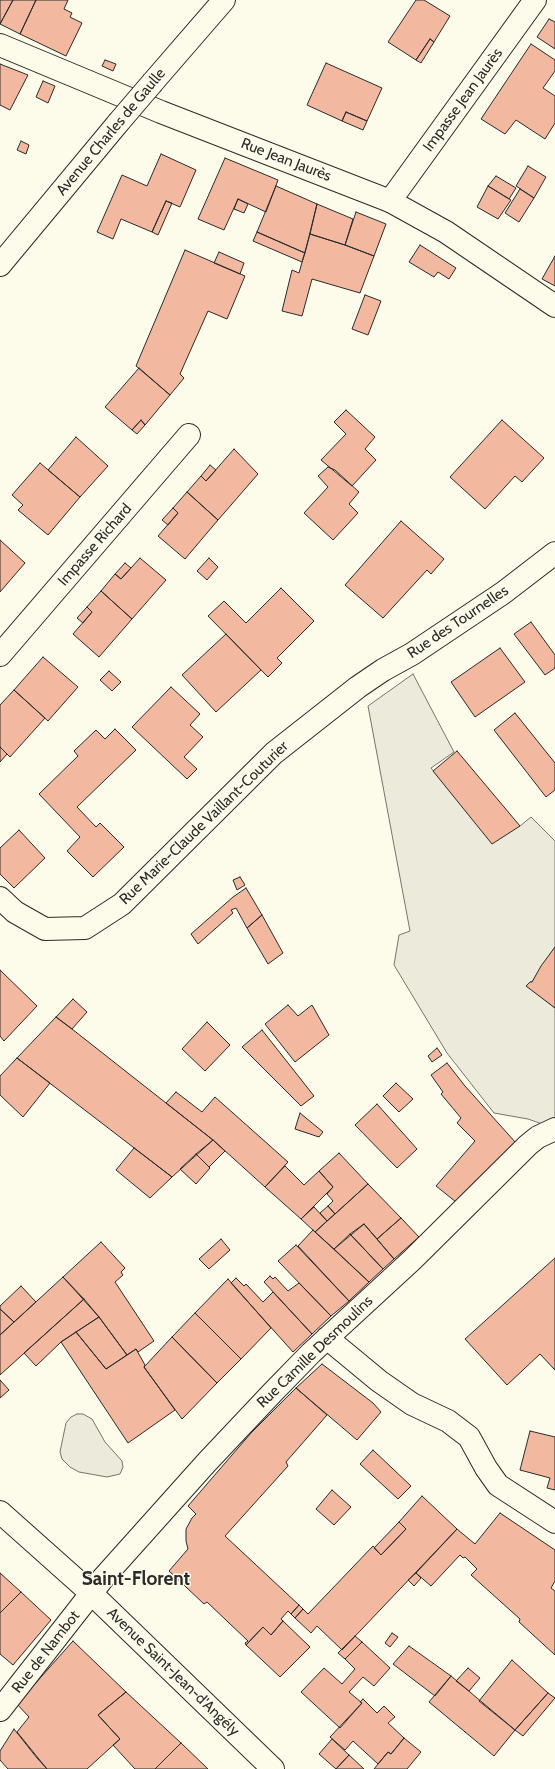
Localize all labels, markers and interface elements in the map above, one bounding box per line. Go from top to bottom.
street label: Impasse Jean Jaurès [419,45,507,155]
street label: Avenue Charles de Gaulle [53,65,169,199]
street label: Rue Jean Jaurès [238,135,334,185]
street label: Impasse Richard [54,500,136,590]
street label: Rue des Tournelles [404,582,512,662]
street label: Rue Marie-Claude Vaillant-Couturier [116,737,292,909]
street label: Rue Camille Desmoulins [253,1292,377,1412]
district label: Saint-Florent [82,1568,190,1590]
street label: Avenue Saint-Jean-d'Angély [103,1604,243,1740]
street label: Rue de Nambot [8,1607,84,1697]

